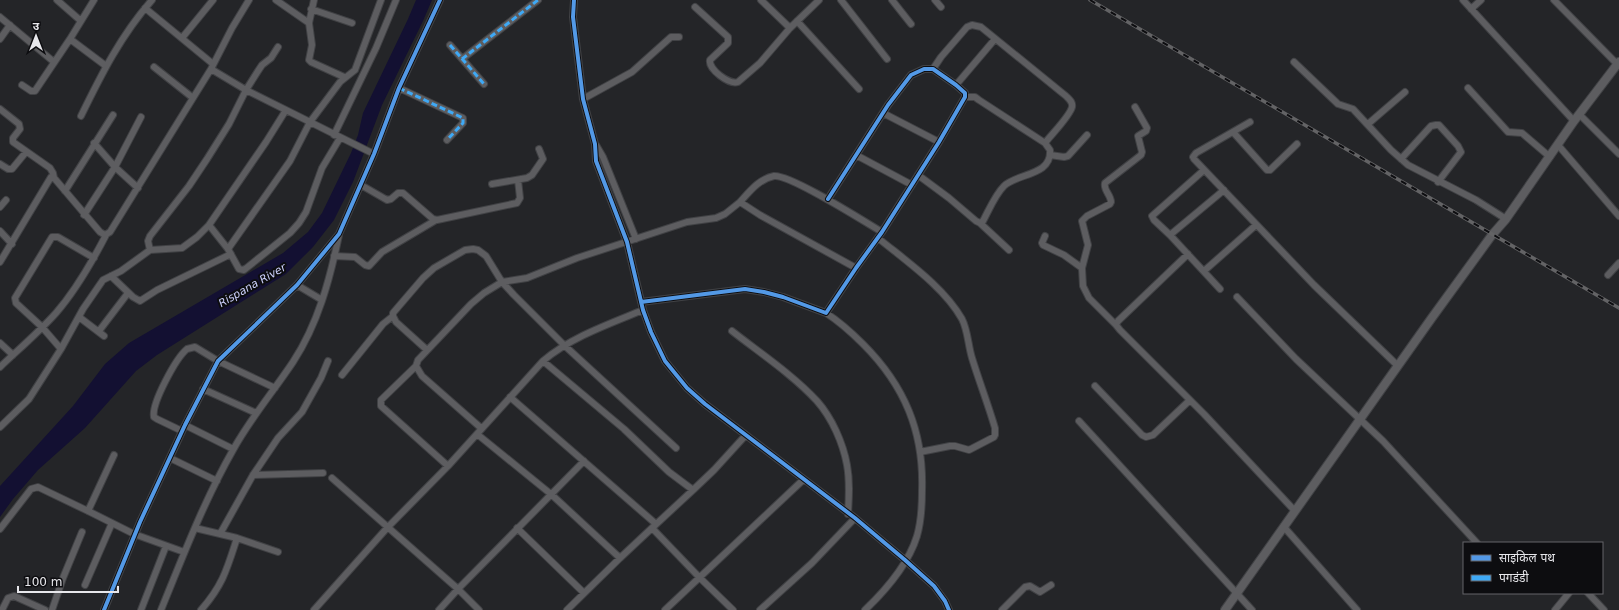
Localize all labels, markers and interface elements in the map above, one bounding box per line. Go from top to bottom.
north arrow [16,16,56,56]
text: उ [33,20,40,33]
water label: Rispana River [216,260,290,310]
legend [1463,542,1603,594]
text: साइकिल पथ [1499,550,1555,565]
scale bar [18,568,118,594]
text: पगडंडी [1499,570,1529,585]
text: 100 m [24,575,62,589]

